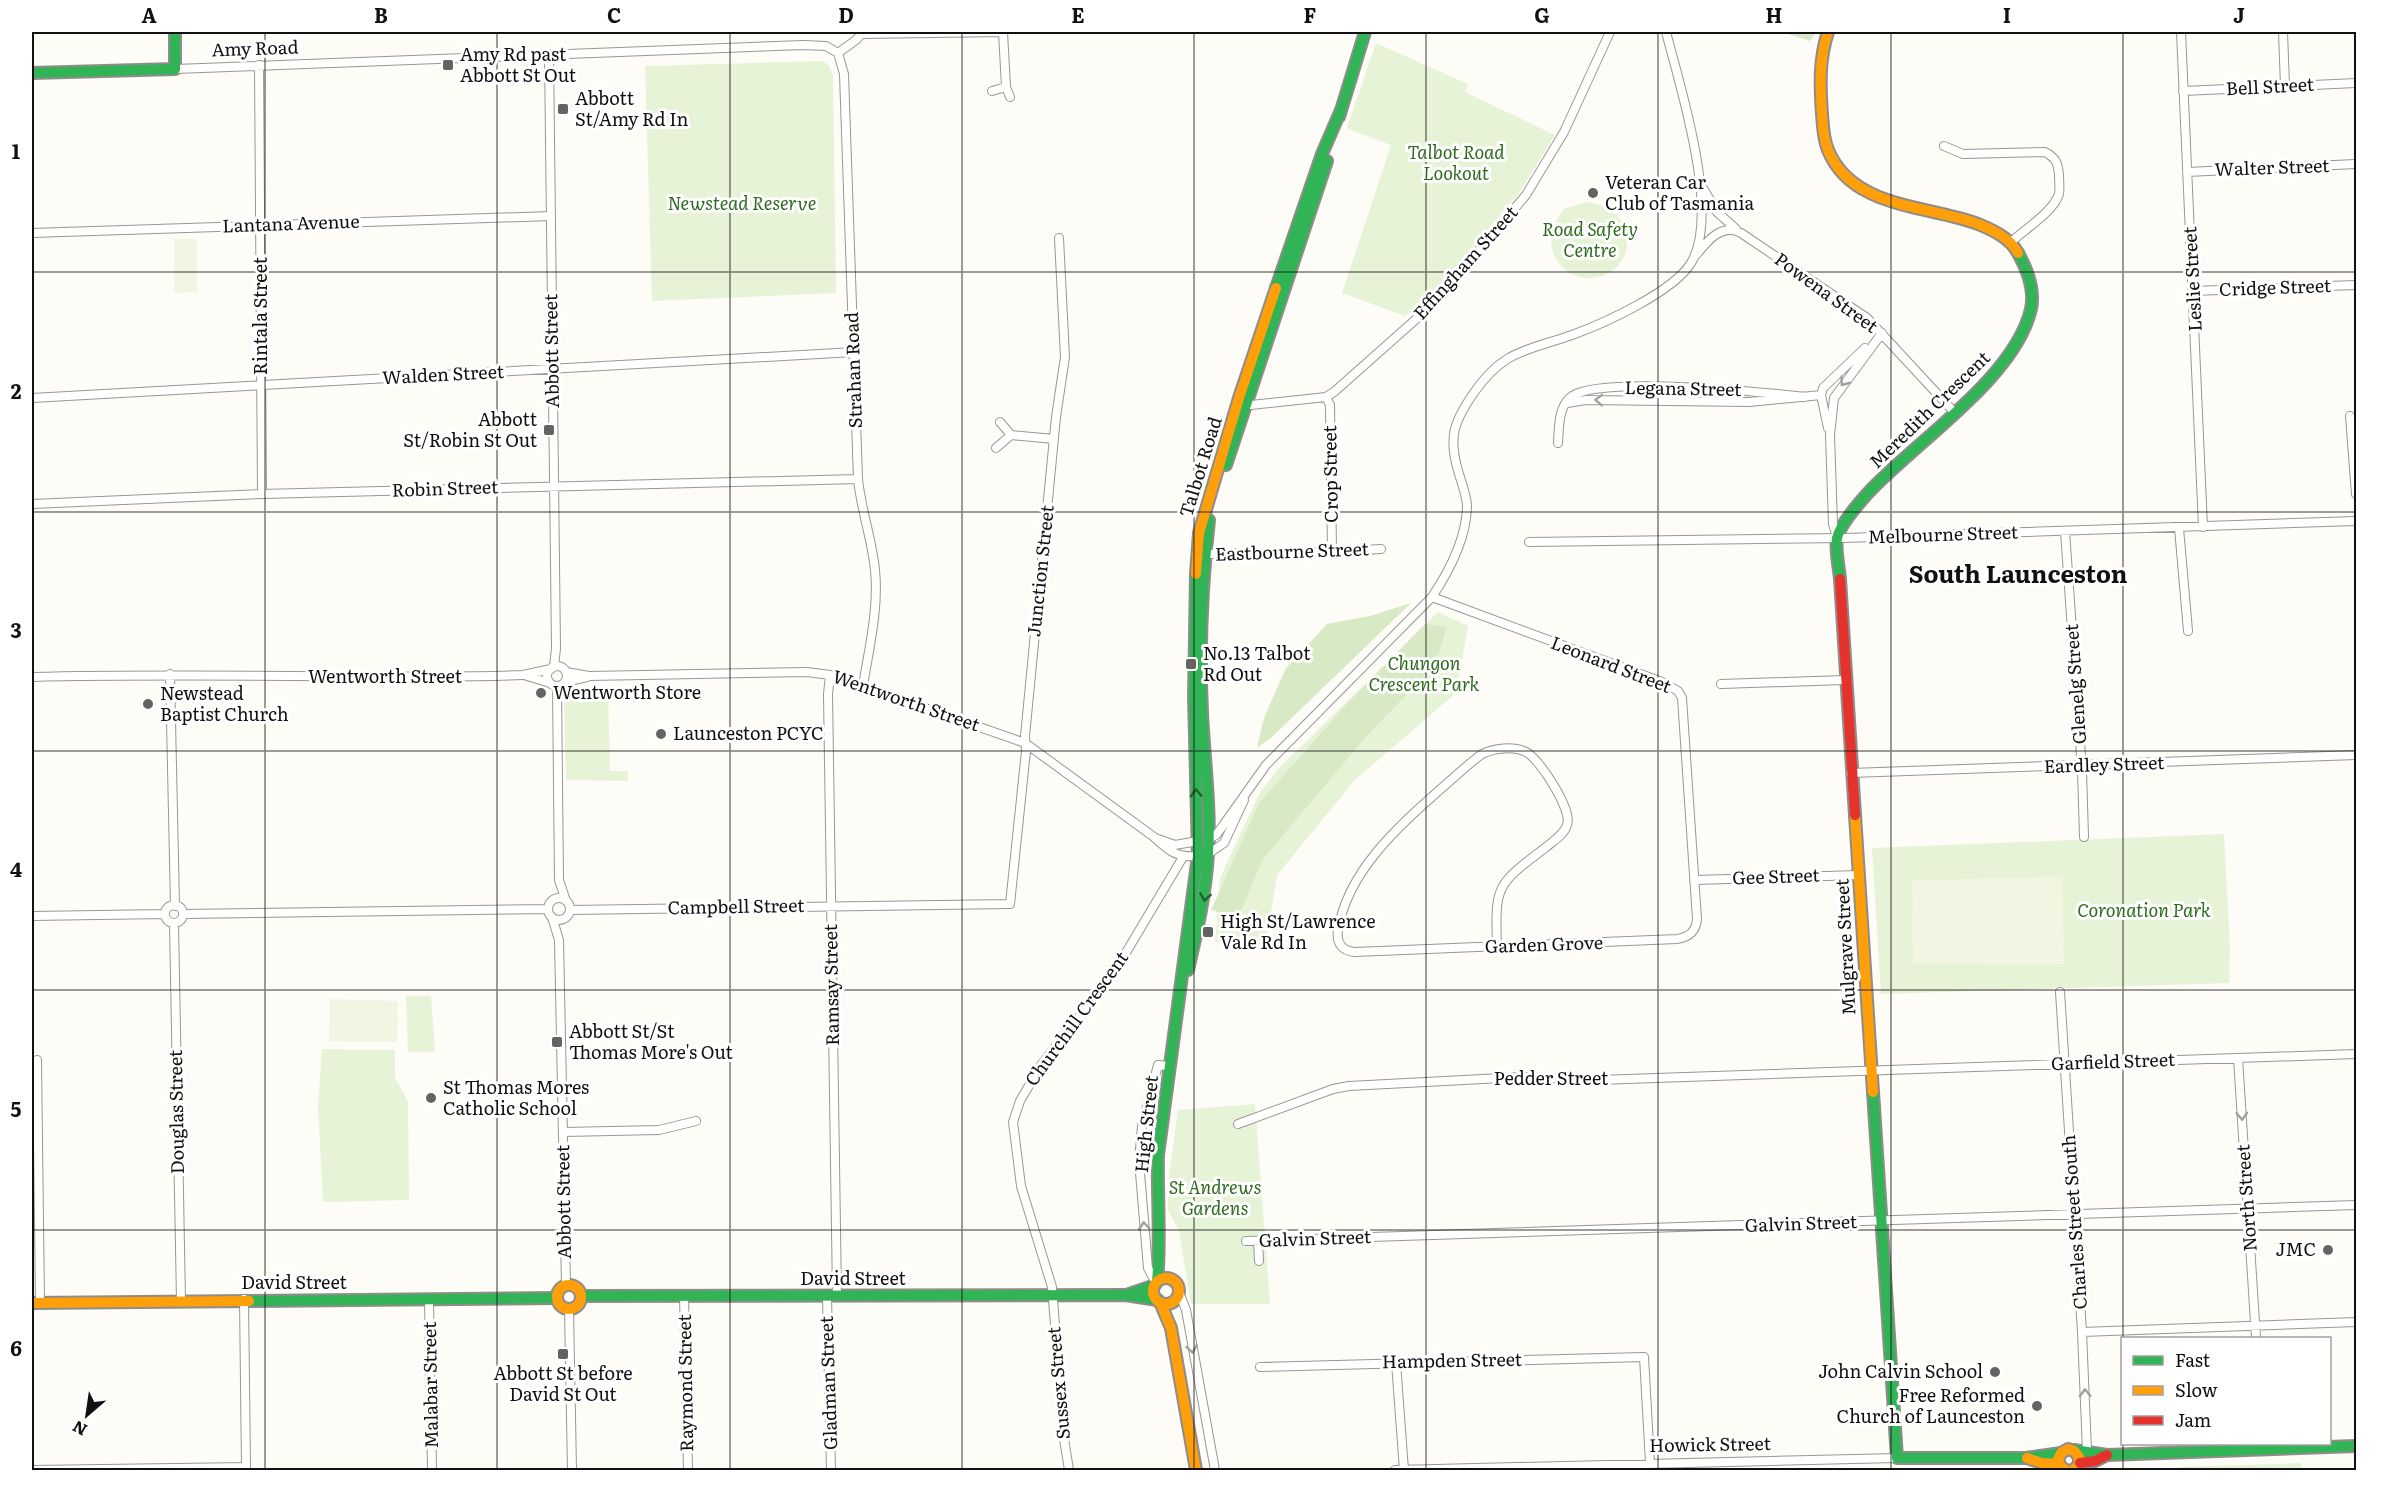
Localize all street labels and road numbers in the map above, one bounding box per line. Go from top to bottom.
street label: Amy Road [211,32,299,63]
street label: Bell Street [2225,70,2315,101]
street label: Walter Street [2214,151,2331,182]
street label: Effingham Street [1406,199,1524,325]
street label: Lantana Avenue [222,207,360,238]
street label: Leslie Street [2175,225,2208,332]
street label: Powena Street [1769,245,1885,339]
street label: Rintala Street [246,256,273,375]
street label: Cridge Street [2218,271,2332,302]
street label: Abbott Street [536,293,565,408]
street label: Strahan Road [837,311,868,429]
street label: Meredith Crescent [1863,344,1996,474]
street label: Walden Street [381,357,505,390]
street label: Legana Street [1624,373,1742,402]
street label: Talbot Road [1172,413,1228,520]
street label: Crop Street [1315,424,1344,523]
street label: Robin Street [391,472,499,503]
street label: Junction Street [1019,503,1060,638]
street label: Melbourne Street [1867,517,2019,550]
street label: Eastbourne Street [1215,534,1370,567]
street label: Glenelg Street [2057,622,2092,745]
street label: Leonard Street [1547,628,1676,699]
street label: Wentworth Street [308,662,463,689]
street label: Wentworth Street [829,662,984,738]
street label: Eardley Street [2043,748,2165,779]
street label: Gee Street [1732,860,1821,891]
street label: Mulgrave Street [1827,877,1862,1016]
street label: Campbell Street [667,891,805,920]
street label: Ramsay Street [816,923,845,1046]
street label: Garden Grove [1484,928,1604,959]
street label: Churchill Crescent [1018,945,1134,1091]
street label: Garfield Street [2050,1045,2176,1076]
street label: Douglas Street [161,1049,190,1174]
street label: Pedder Street [1494,1064,1609,1091]
street label: High Street [1127,1073,1164,1174]
street label: Charles Street South [2054,1134,2093,1310]
street label: North Street [2228,1143,2263,1253]
street label: Abbott Street [548,1144,577,1259]
street label: Galvin Street [1744,1207,1858,1238]
street label: Galvin Street [1258,1222,1372,1253]
street label: David Street [800,1264,906,1291]
street label: David Street [241,1268,347,1295]
street label: Raymond Street [670,1313,699,1452]
street label: Gladman Street [812,1315,843,1451]
street label: Malabar Street [415,1321,444,1449]
street label: Sussex Street [1039,1325,1076,1441]
street label: Hampden Street [1382,1345,1523,1374]
street label: Howick Street [1649,1429,1772,1458]

